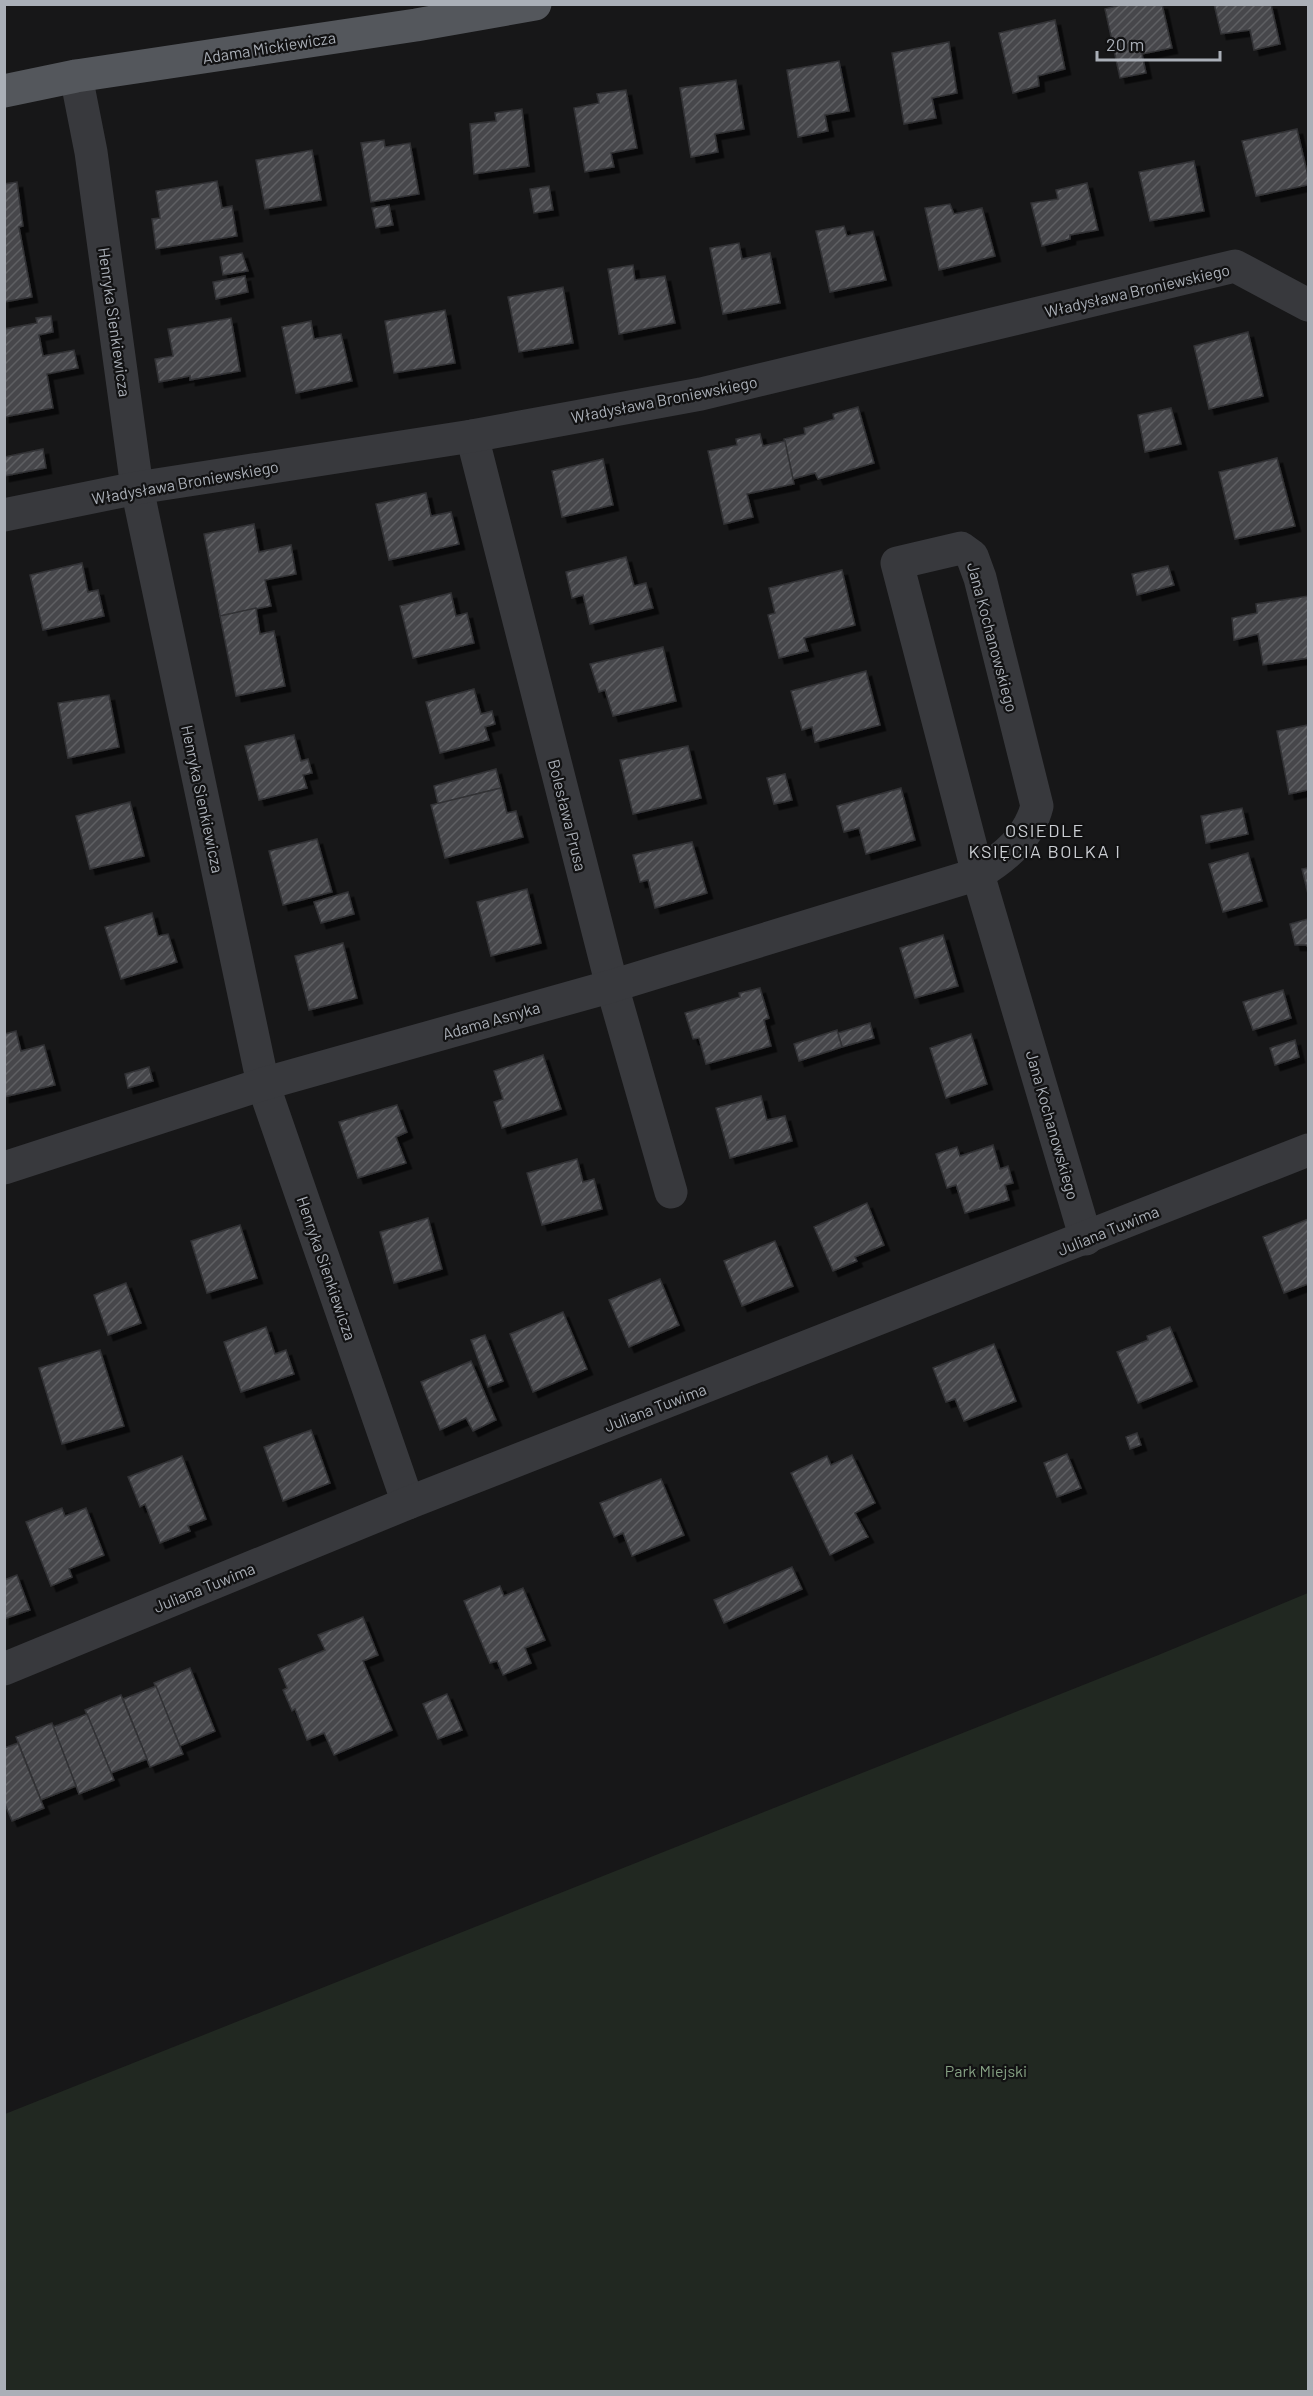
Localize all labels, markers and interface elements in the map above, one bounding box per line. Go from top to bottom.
scale bar [1097,24,1220,62]
street label: Adama Mickiewicza [201,27,337,67]
text: 20 m [1106,33,1144,55]
street label: Henryka Sienkiewicza [95,246,135,398]
street label: Władysława Broniewskiego [1043,259,1231,321]
street label: Władysława Broniewskiego [569,372,759,426]
street label: Władysława Broniewskiego [90,456,280,508]
street label: Jana Kochanowskiego [964,560,1022,714]
street label: Henryka Sienkiewicza [178,723,228,875]
street label: Bolesława Prusa [545,757,591,873]
district label: OSIEDLE KSIĘCIA BOLKA I [969,819,1121,862]
street label: Adama Asnyka [440,997,542,1043]
street label: Jana Kochanowskiego [1023,1048,1083,1202]
street label: Henryka Sienkiewicza [293,1194,361,1342]
street label: Juliana Tuwima [1054,1201,1162,1259]
street label: Juliana Tuwima [601,1379,709,1435]
street label: Juliana Tuwima [150,1558,258,1616]
park label: Park Miejski [945,2061,1027,2080]

